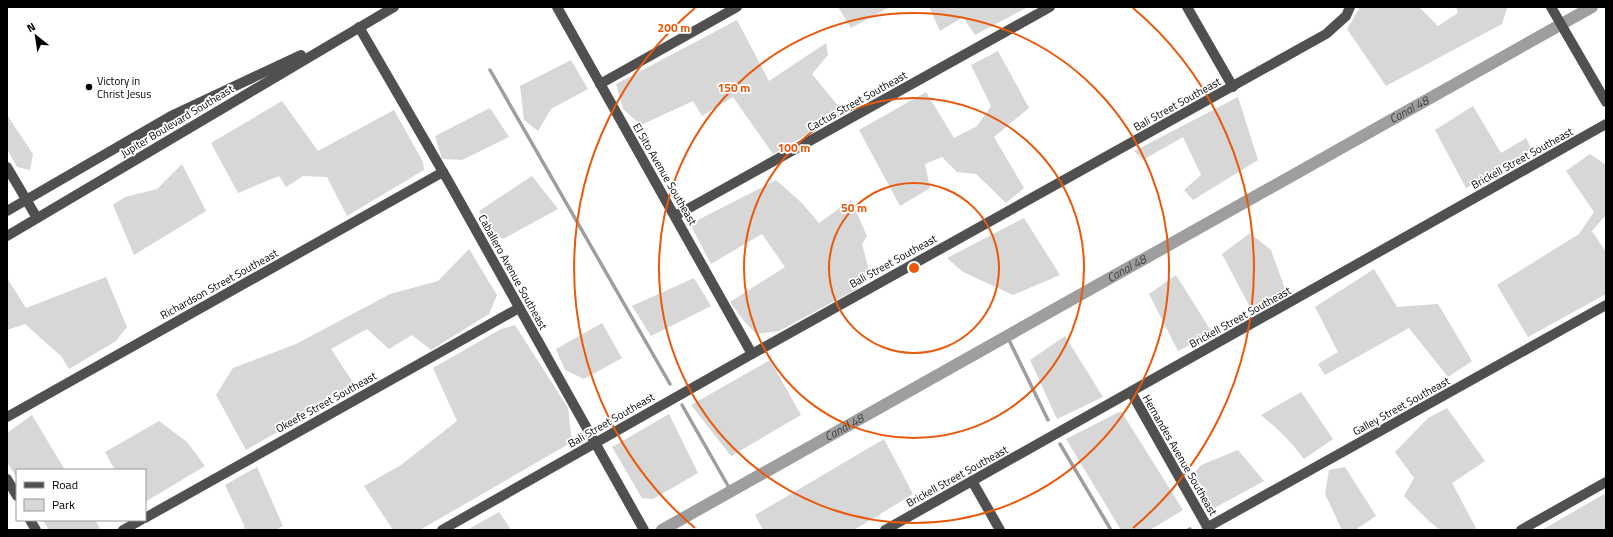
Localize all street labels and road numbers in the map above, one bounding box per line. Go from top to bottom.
street label: Cactus Street Southeast [804,67,910,135]
street label: Bali Street Southeast [1130,73,1224,135]
street label: Jupiter Boulevard Southeast [117,81,237,161]
street label: El Sito Avenue Southeast [629,120,701,228]
street label: Brickell Street Southeast [1468,123,1576,193]
street label: Caballero Avenue Southeast [475,211,551,333]
street label: Bali Street Southeast [846,230,940,292]
street label: Richardson Street Southeast [157,245,281,323]
street label: Brickell Street Southeast [1186,282,1294,352]
street label: Okeefe Street Southeast [273,367,380,436]
street label: Galley Street Southeast [1350,373,1453,439]
street label: Bali Street Southeast [565,389,657,451]
street label: Hernandes Avenue Southeast [1139,392,1221,519]
street label: Brickell Street Southeast [903,441,1011,511]

